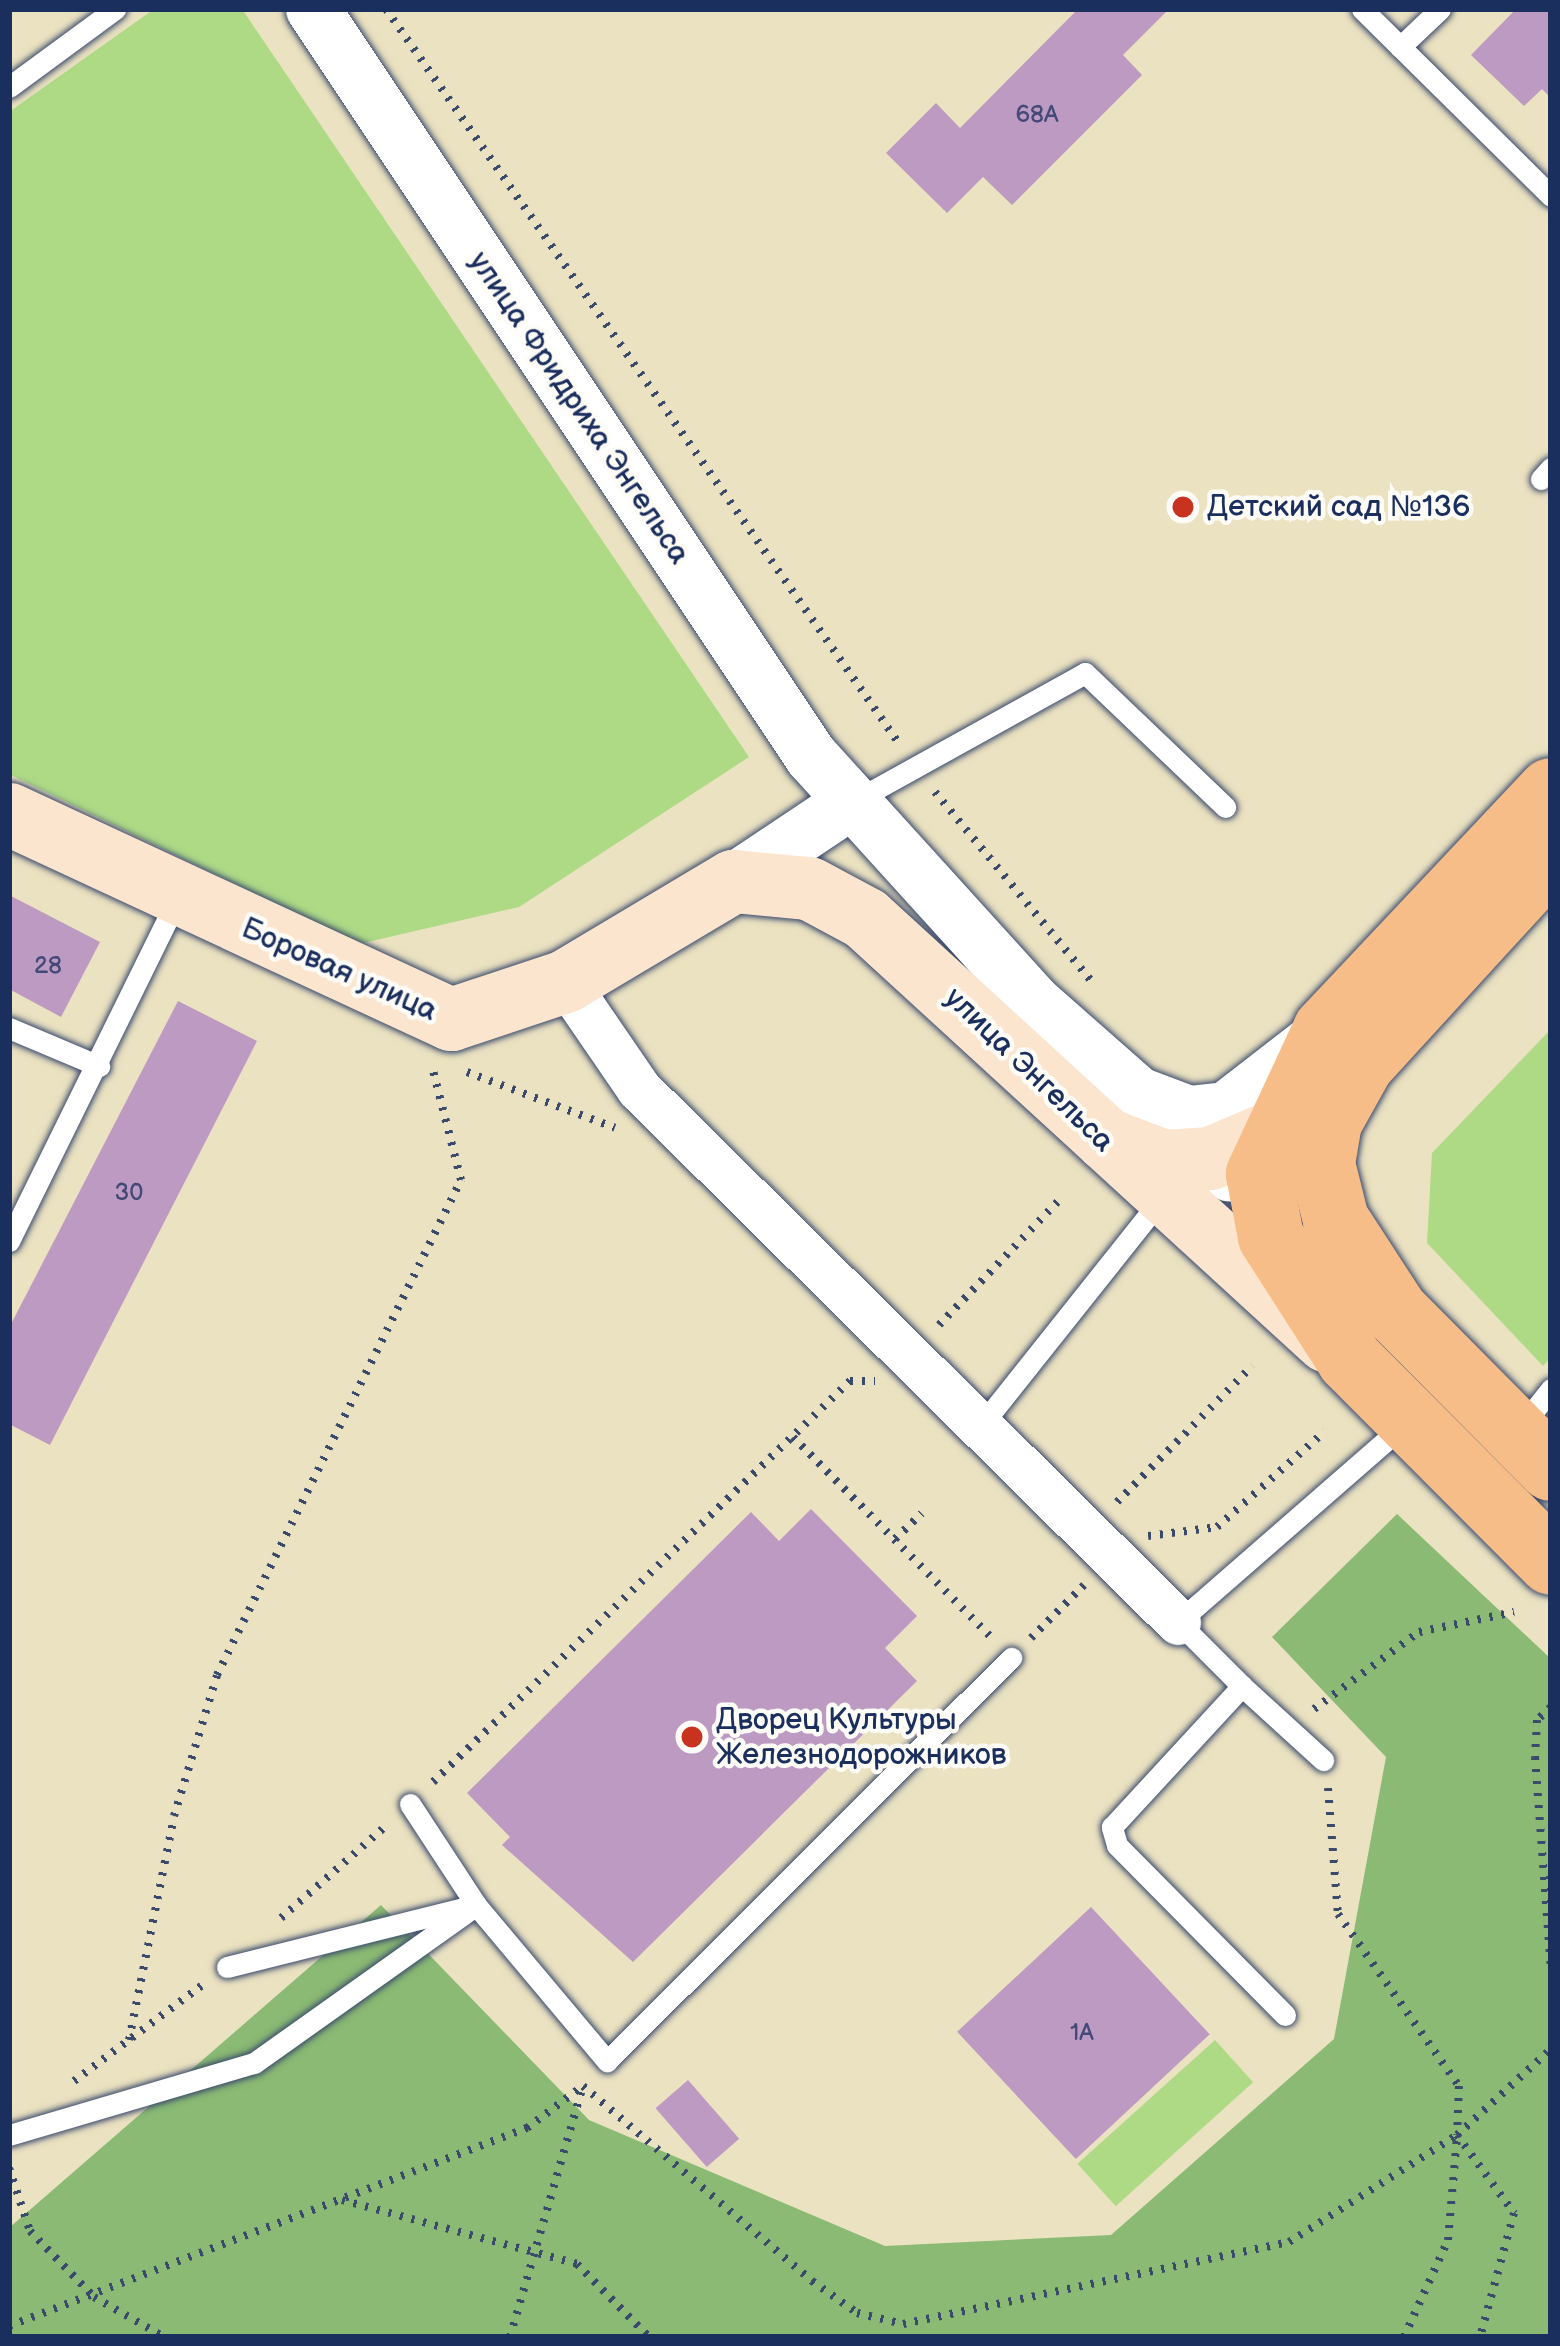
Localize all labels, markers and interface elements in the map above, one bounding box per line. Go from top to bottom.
house number: 68А [1015,101,1059,129]
street label: улица Фридриха Энгельса [461,245,697,571]
place label: Детский сад №136 [1207,489,1470,525]
marker: Детский сад №136 [1170,494,1196,520]
street label: Боровая улица [236,911,442,1029]
house number: 28 [34,952,62,980]
street label: улица Энгельса [937,980,1121,1160]
house number: 30 [115,1179,143,1207]
place label: Дворец Культуры Железнодорожников [716,1702,1006,1772]
marker: Дворец Культуры Железнодорожников [679,1724,705,1750]
house number: 1А [1070,2019,1094,2047]

